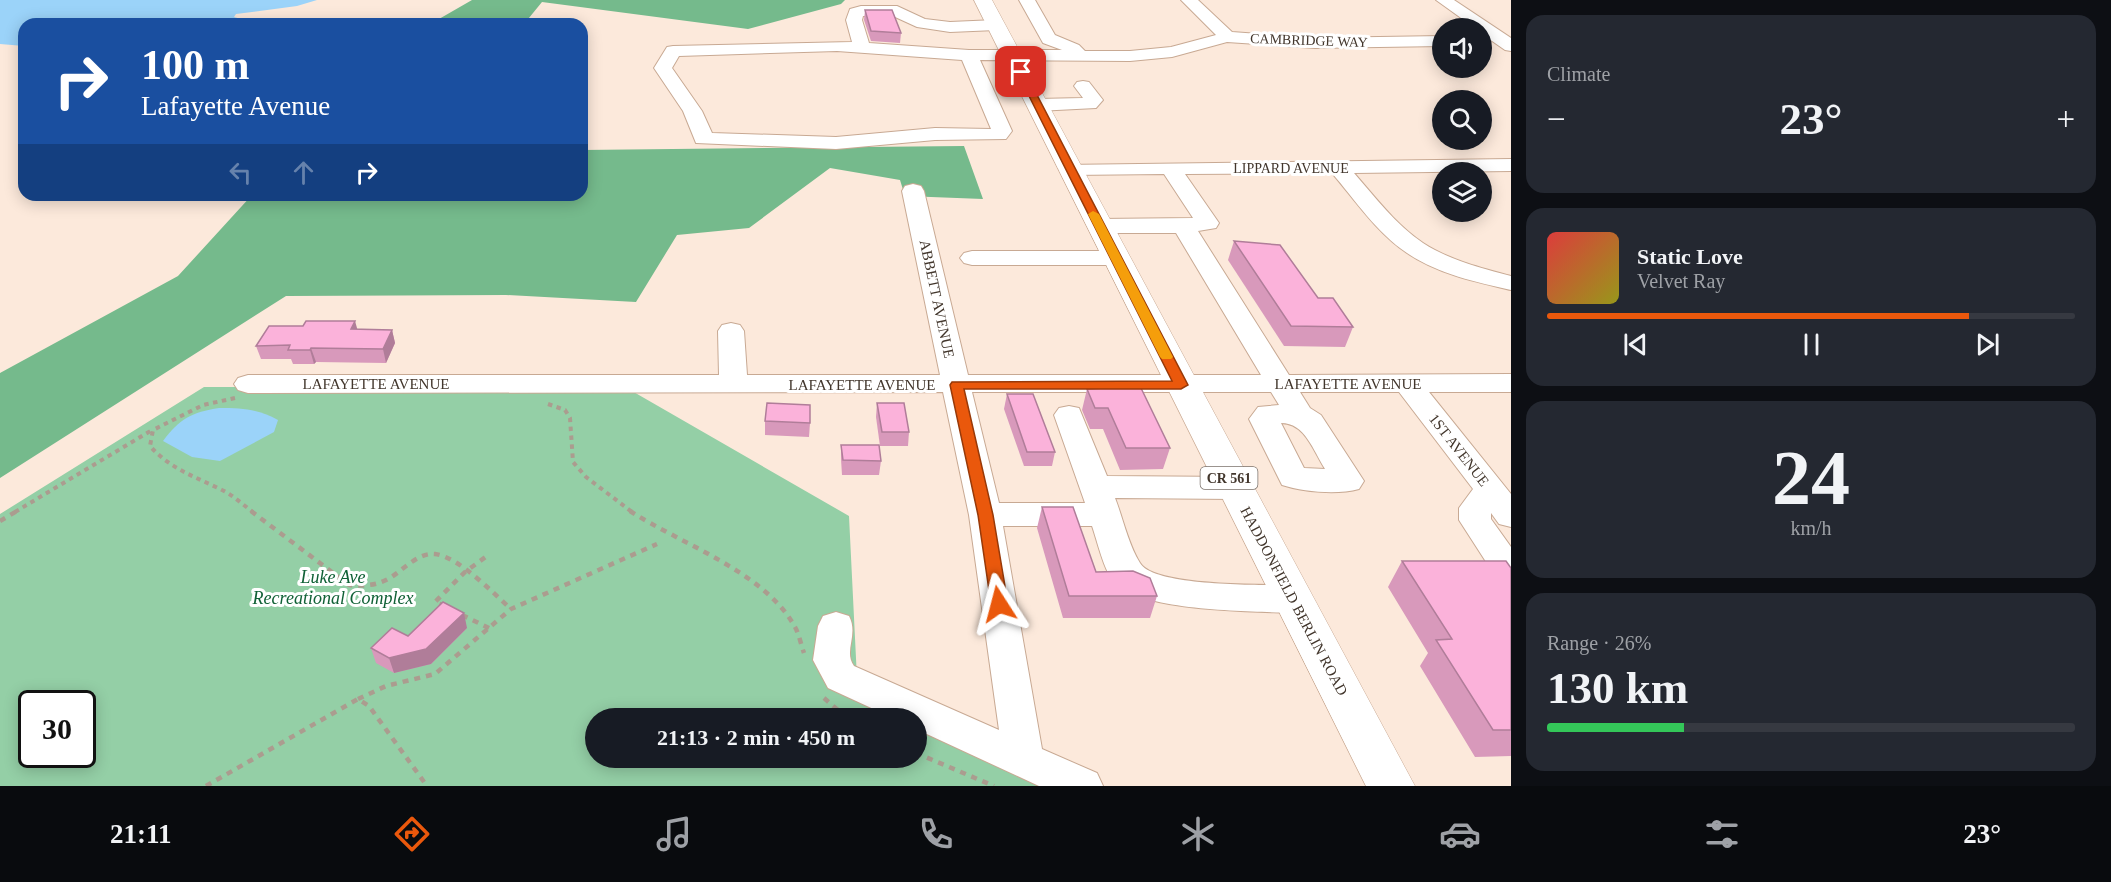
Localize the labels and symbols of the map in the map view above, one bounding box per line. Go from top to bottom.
street label: CAMBRIDGE WAY [1250,31,1368,50]
pin [995,46,1046,97]
street label: LIPPARD AVENUE [1233,161,1349,176]
street label: ABBETT AVENUE [917,238,957,360]
street label: LAFAYETTE AVENUE [303,376,449,392]
street label: LAFAYETTE AVENUE [1275,376,1421,392]
street label: LAFAYETTE AVENUE [789,377,935,393]
street label: 1ST AVENUE [1426,411,1492,489]
road number: CR 561 [1200,467,1258,489]
street label: HADDONFIELD BERLIN ROAD [1237,504,1351,698]
park label: Luke Ave Recreational Complex [252,567,413,608]
position arrow [967,572,1031,636]
speed limit sign: 30 [18,690,96,768]

